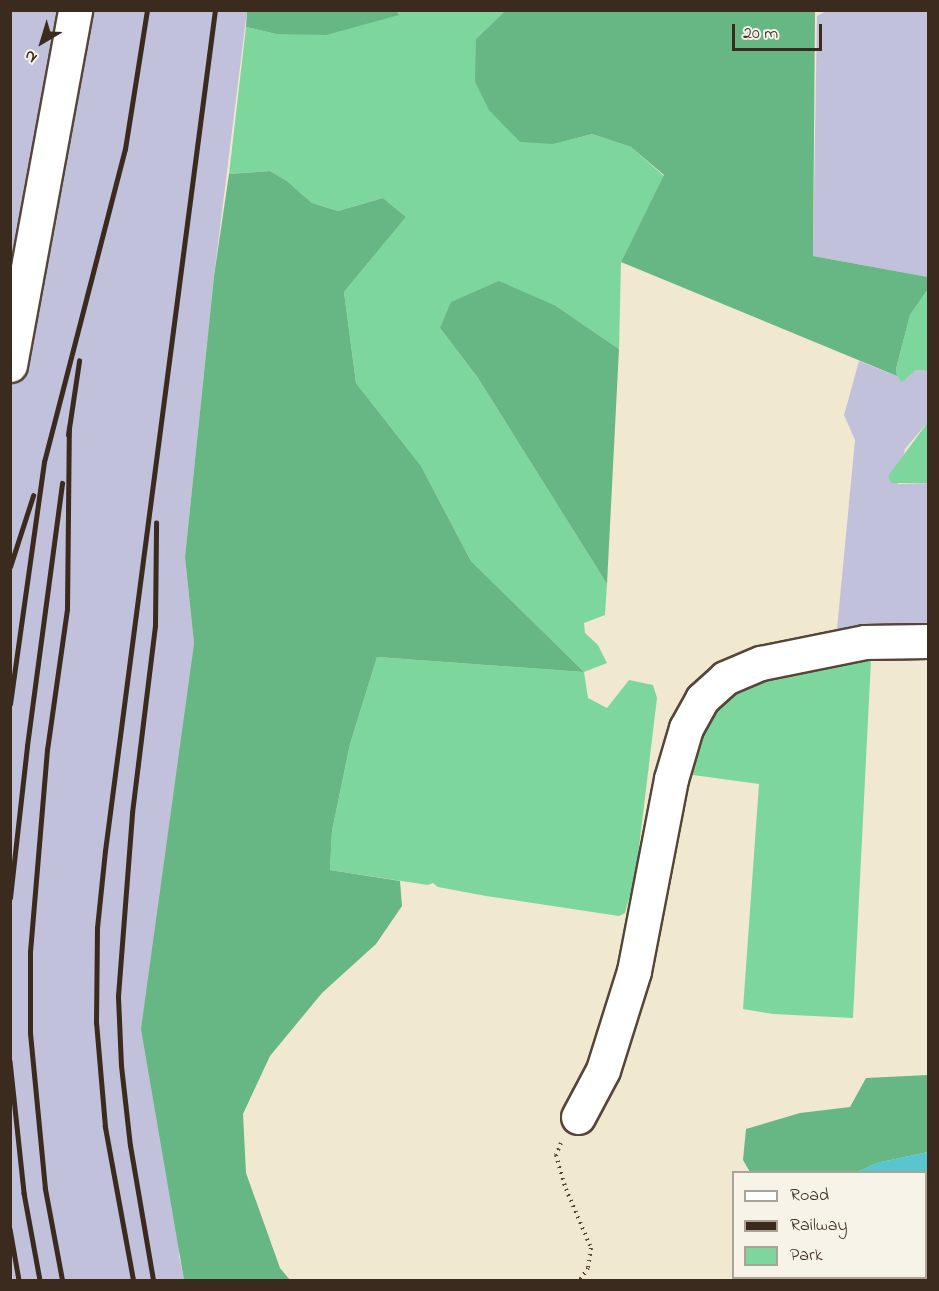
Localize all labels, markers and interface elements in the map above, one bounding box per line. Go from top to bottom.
north arrow [12,12,72,72]
scale bar [735,12,825,50]
text: 20 m [743,21,778,47]
text: N [19,43,43,69]
legend [732,1171,927,1279]
text: Road [790,1183,829,1209]
text: Railway [790,1213,847,1239]
text: Park [790,1243,823,1269]

